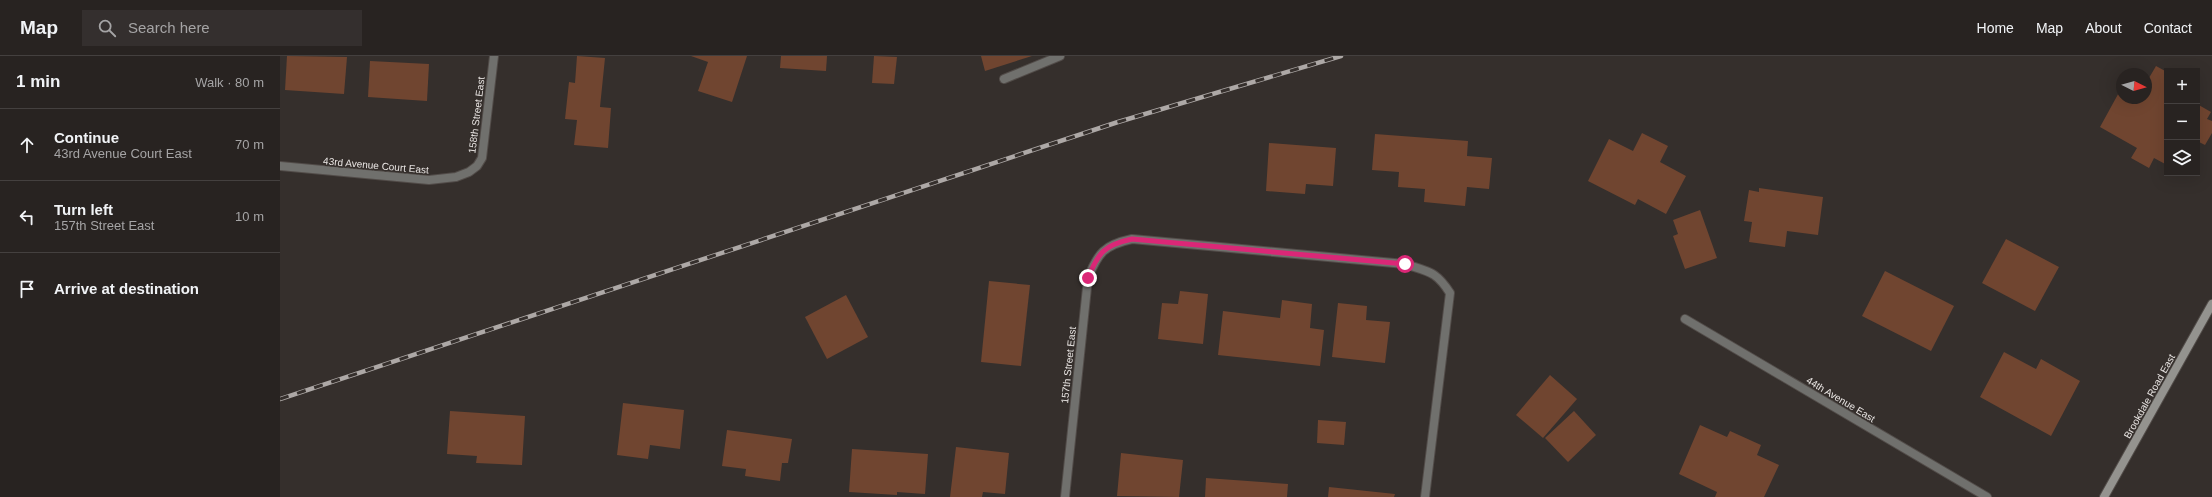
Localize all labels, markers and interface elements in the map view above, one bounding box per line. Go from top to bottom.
search box [82,10,362,46]
text: Map [20,17,58,38]
icon: search [96,17,118,39]
text: Search here [128,19,210,36]
text: Home [1977,20,2014,36]
text: Map [2036,20,2063,36]
text: About [2085,20,2122,36]
text: Contact [2144,20,2192,36]
north arrow [2116,68,2152,104]
map controls [2164,68,2200,176]
button: + [2164,68,2200,104]
text: 1 min [16,72,60,91]
text: Walk · 80 m [195,75,264,90]
street label: 158th Street East [466,76,487,154]
button: − [2164,104,2200,140]
text: Continue [54,129,119,146]
icon: ahead [16,134,38,156]
text: 70 m [235,137,264,152]
button: layers [2164,140,2200,176]
text: 43rd Avenue Court East [54,146,192,161]
street label: 43rd Avenue Court East [323,155,429,176]
text: Turn left [54,201,113,218]
icon: left [16,206,38,228]
text: 10 m [235,209,264,224]
text: 157th Street East [54,218,154,233]
route start [1396,255,1414,273]
route end [1079,269,1097,287]
icon: arrive [16,278,38,300]
text: Arrive at destination [54,280,199,297]
street label: 157th Street East [1059,326,1078,404]
street label: Brookdale Road East [2122,352,2177,440]
street label: 44th Avenue East [1804,375,1877,424]

